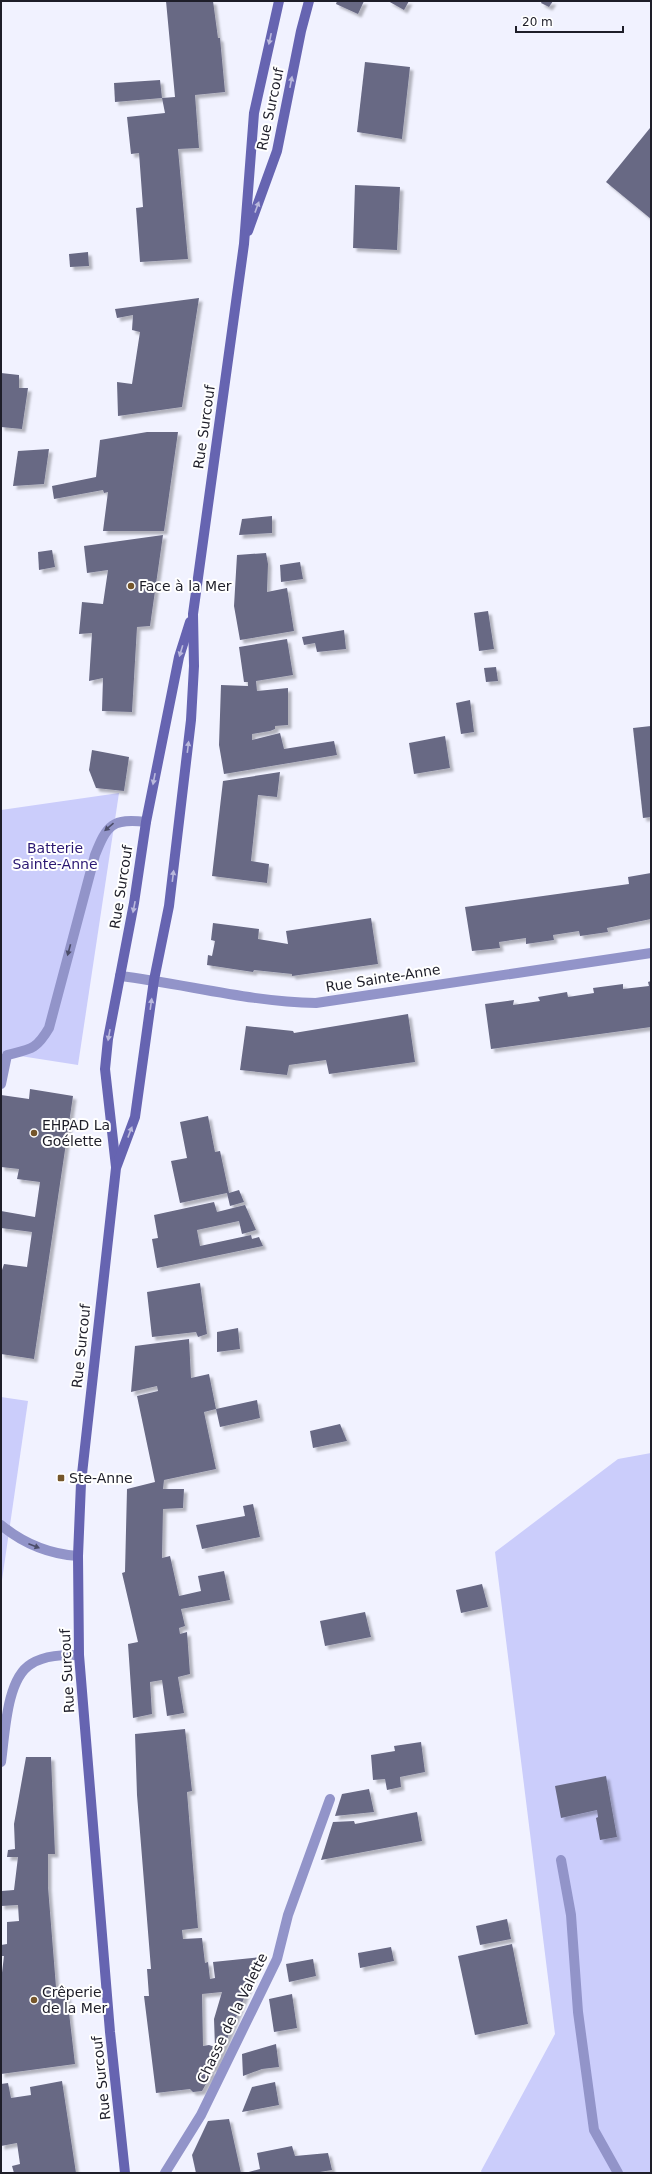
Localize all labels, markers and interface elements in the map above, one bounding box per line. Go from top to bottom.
scale bar [516,8,623,34]
text: 20 m [522,15,553,29]
one-way arrow [266,33,272,45]
street label: Rue Surcouf [253,65,287,152]
one-way arrow [288,76,294,88]
one-way arrow [254,201,260,213]
street label: Rue Surcouf [190,383,218,470]
place label: Face à la Mer [139,578,232,594]
marker: Face à la Mer [126,581,136,591]
one-way arrow [178,646,184,658]
one-way arrow [184,741,191,753]
one-way arrow [151,772,157,785]
one-way arrow [104,823,114,832]
park label: Batterie Sainte-Anne [12,840,98,872]
street label: Rue Surcouf [107,843,136,930]
one-way arrow [169,870,176,882]
one-way arrow [130,901,136,913]
one-way arrow [66,944,72,956]
street label: Rue Sainte-Anne [324,961,442,995]
one-way arrow [148,998,154,1010]
one-way arrow [106,1028,112,1041]
place label: EHPAD La Goélette [42,1117,110,1149]
one-way arrow [127,1125,133,1137]
marker: EHPAD La Goélette [29,1128,39,1138]
street label: Rue Surcouf [69,1302,93,1389]
place label: Ste-Anne [69,1470,133,1486]
marker: Ste-Anne [56,1473,66,1483]
one-way arrow [28,1543,40,1549]
street label: Rue Surcouf [57,1627,77,1714]
street label: Chasse de la Valette [193,1950,271,2086]
place label: Crêperie de la Mer [42,1984,108,2016]
marker: Crêperie de la Mer [29,1995,39,2005]
street label: Rue Surcouf [89,2034,113,2121]

